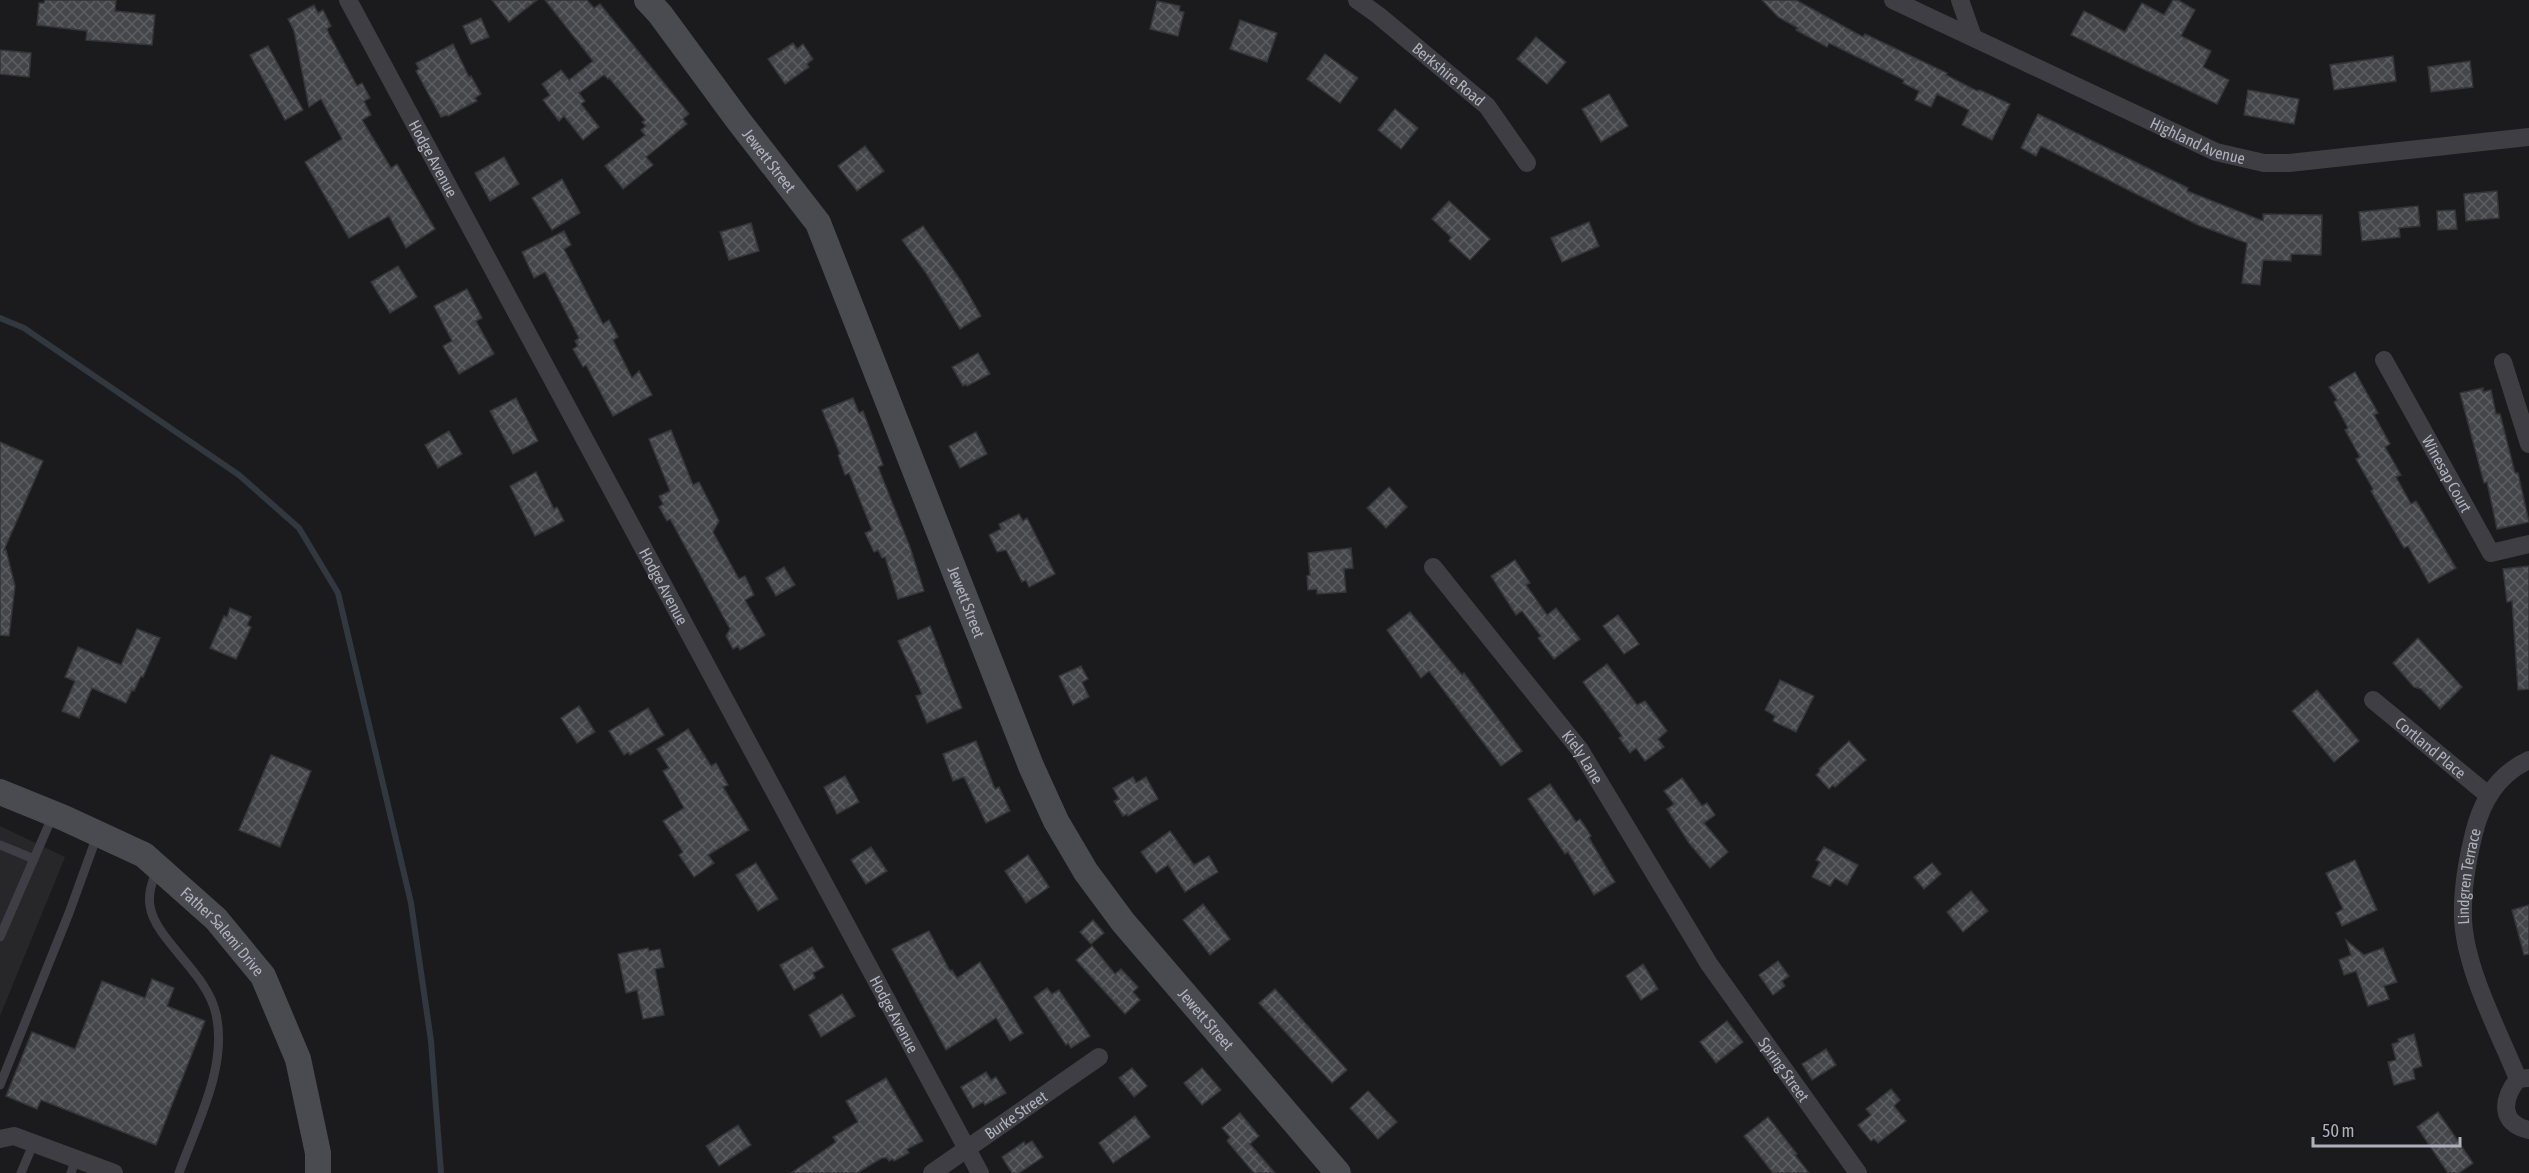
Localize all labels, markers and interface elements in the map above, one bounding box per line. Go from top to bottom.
street label: Berkshire Road [1409,39,1489,109]
street label: Highland Avenue [2147,113,2247,167]
street label: Hodge Avenue [405,117,461,200]
street label: Jewett Street [739,125,800,196]
street label: Winesap Court [2419,432,2476,516]
street label: Hodge Avenue [636,545,692,628]
street label: Jewett Street [944,563,989,641]
street label: Cortland Place [2392,713,2470,782]
street label: Kiely Lane [1559,726,1607,787]
street label: Lindgren Terrace [2454,826,2484,925]
street label: Father Salemi Drive [177,883,268,979]
street label: Hodge Avenue [866,973,922,1056]
street label: Jewett Street [1175,985,1238,1054]
street label: Spring Street [1755,1034,1813,1105]
street label: Burke Street [981,1087,1051,1143]
scale bar [2313,1110,2460,1148]
text: 50 m [2322,1120,2354,1141]

